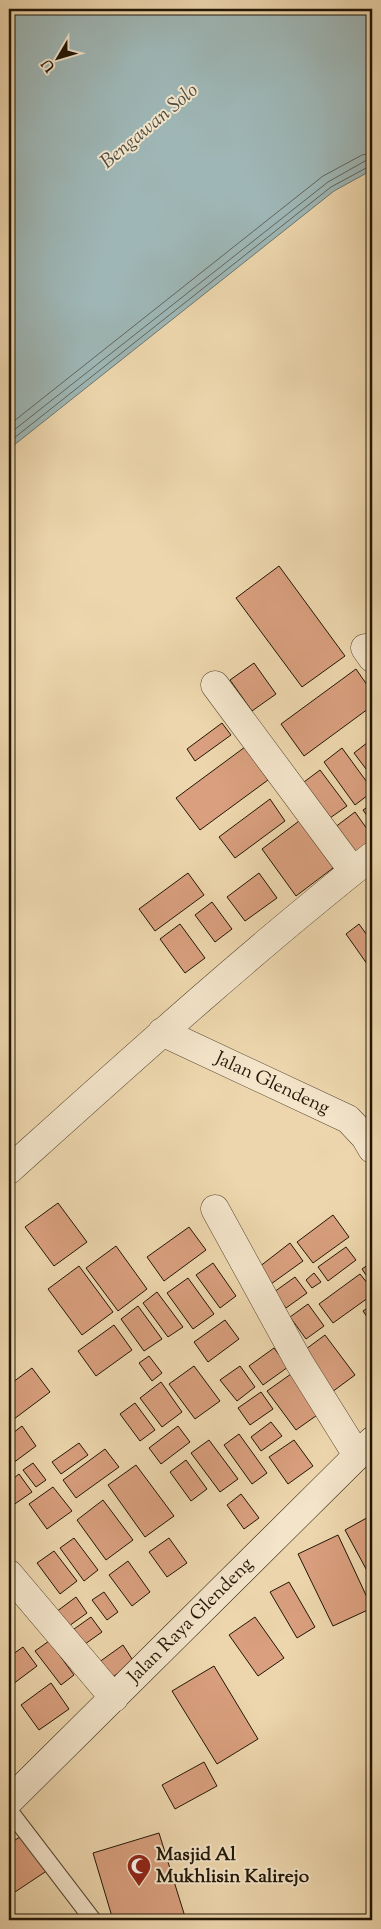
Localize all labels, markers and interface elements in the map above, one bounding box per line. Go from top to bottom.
north arrow [32,32,82,82]
text: U [38,54,61,75]
water label: Bengawan Solo [95,77,205,177]
street label: Jalan Glendeng [209,1045,334,1122]
street label: Jalan Raya Glendeng [121,1552,260,1691]
place label: Masjid Al Mukhlisin Kalirejo [156,1842,310,1891]
mosque icon: Masjid Al Mukhlisin Kalirejo [126,1853,152,1887]

